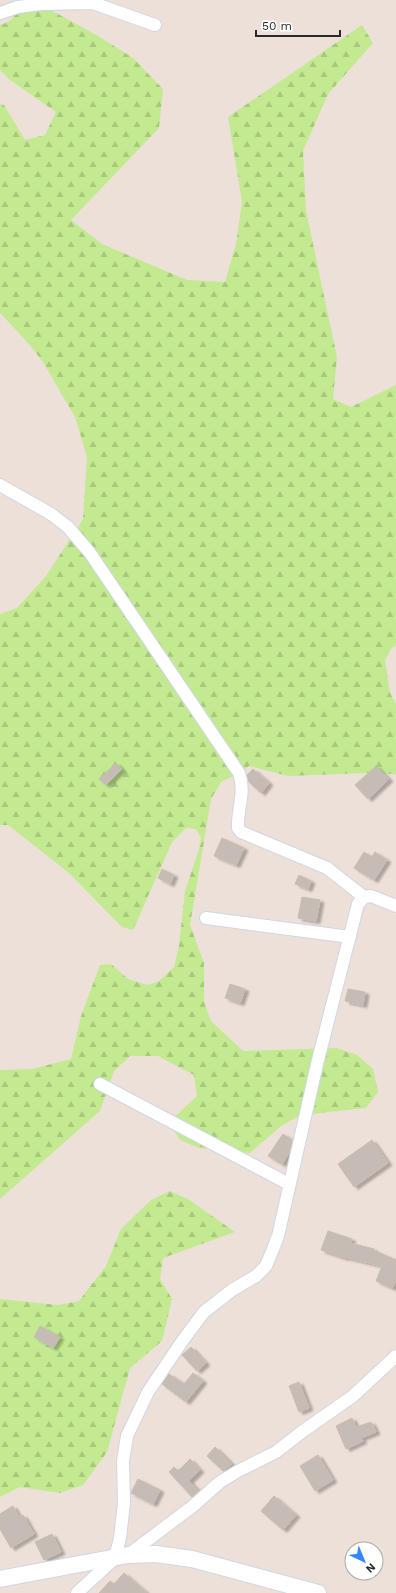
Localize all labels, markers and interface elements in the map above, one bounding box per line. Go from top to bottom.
scale bar [256,12,340,38]
text: 50 m [262,19,292,33]
north arrow [344,1541,384,1581]
text: N [363,1560,378,1575]

